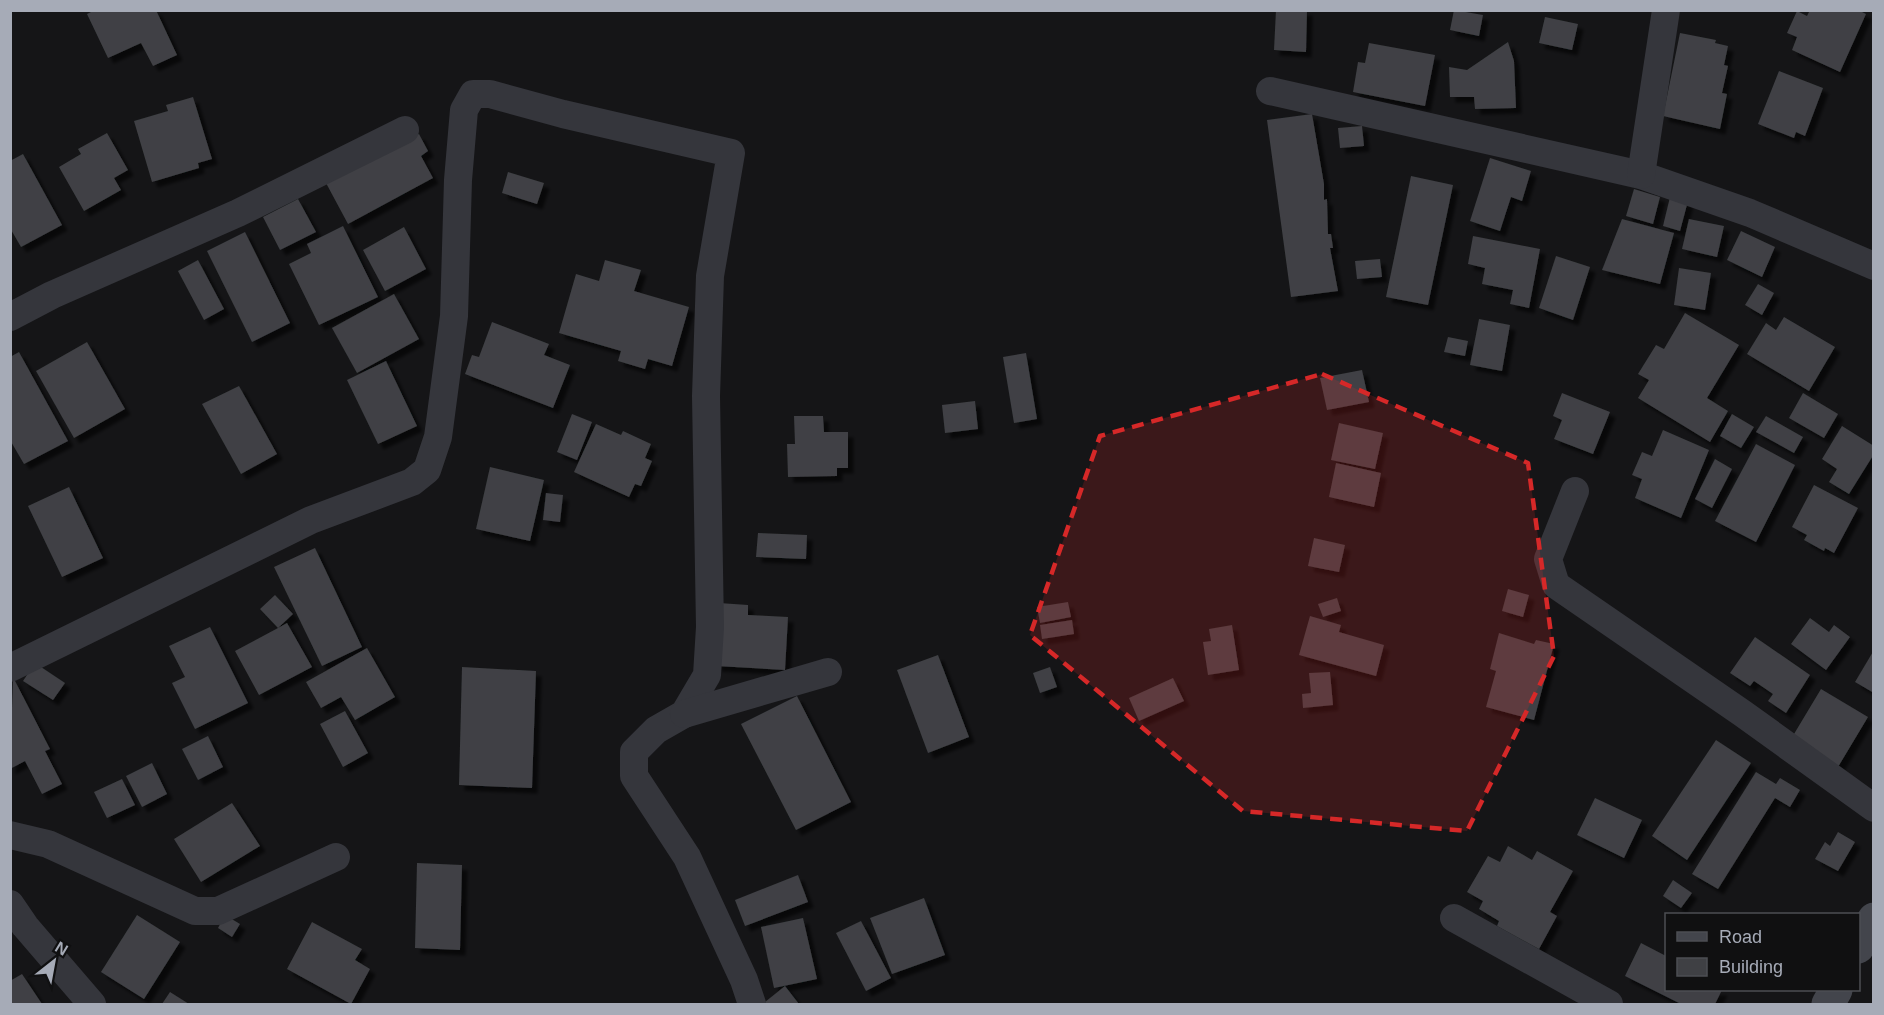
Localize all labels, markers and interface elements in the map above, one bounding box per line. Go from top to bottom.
legend [1665,913,1860,991]
text: Road [1719,927,1762,947]
north arrow [24,931,84,991]
text: N [52,938,71,959]
text: Building [1719,957,1783,977]

